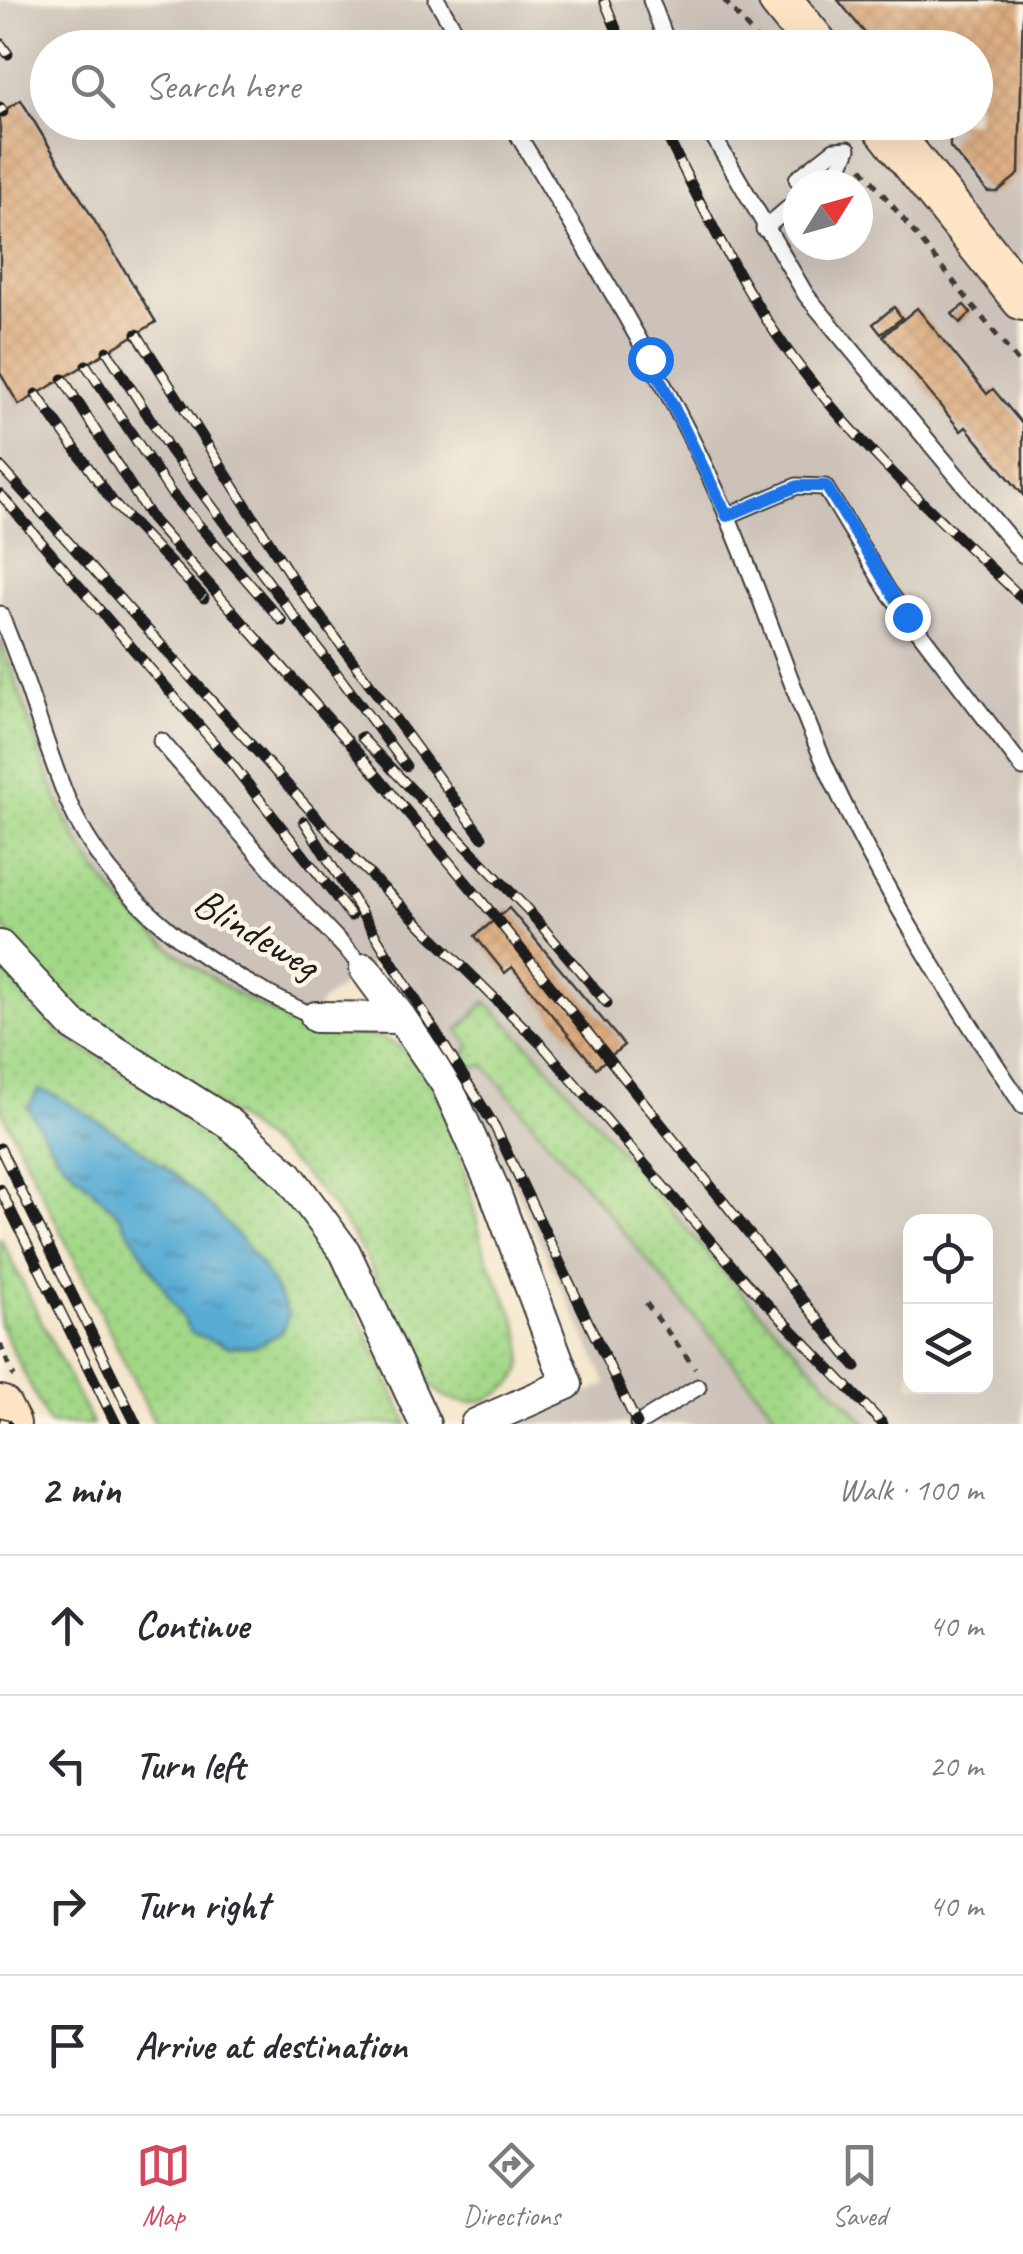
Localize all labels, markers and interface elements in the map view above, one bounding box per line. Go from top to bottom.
search box [30,30,993,140]
icon: search [65,58,120,113]
text: Search here [145,62,300,109]
north arrow [783,170,873,260]
route start [628,337,674,383]
route end [885,595,931,641]
street label: Blindeweg [184,875,331,993]
map controls [903,1214,993,1394]
button: locate [903,1214,993,1304]
button: layers [903,1304,993,1394]
text: 2 min [40,1463,120,1516]
text: Walk · 100 m [839,1469,983,1510]
icon: ahead [40,1598,95,1653]
text: Continue [135,1602,249,1649]
text: 40 m [929,1605,983,1646]
icon: left [40,1738,95,1793]
text: Turn left [135,1742,245,1789]
text: 20 m [929,1745,983,1786]
icon: right [40,1878,95,1933]
text: Turn right [135,1882,269,1929]
text: 40 m [929,1885,983,1926]
icon: arrive [40,2018,95,2073]
text: Arrive at destination [135,2022,407,2069]
tab: Map [136,2138,191,2233]
tab: Directions [463,2138,560,2233]
tab: Saved [832,2138,887,2233]

